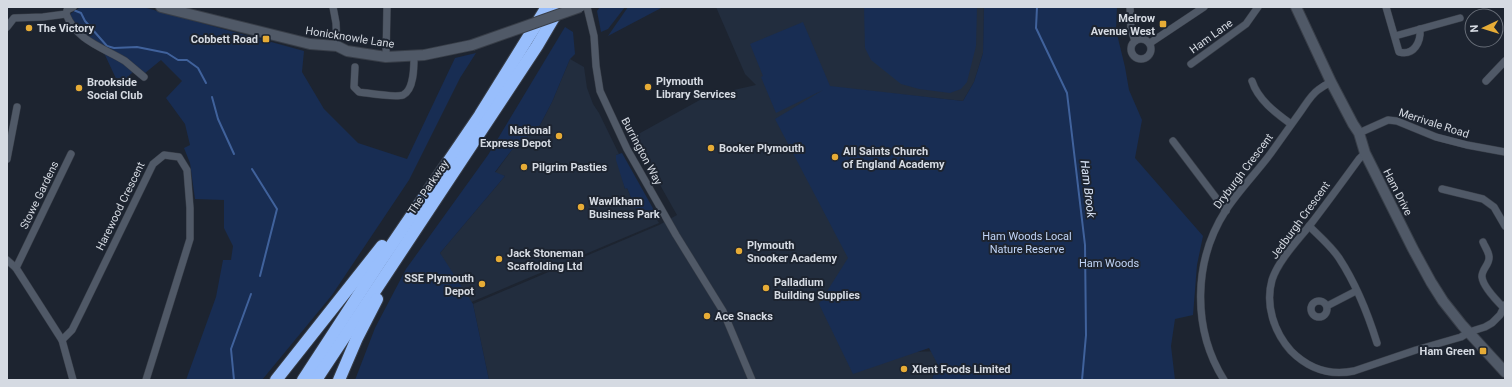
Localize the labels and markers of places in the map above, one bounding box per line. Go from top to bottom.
place label: Melrow Avenue West [1091,12,1155,38]
marker: Melrow Avenue West [1158,19,1168,29]
place label: The Victory [37,22,94,35]
marker: The Victory [24,23,34,33]
place label: Cobbett Road [191,33,258,46]
marker: Cobbett Road [261,34,271,44]
place label: Plymouth Library Services [656,75,736,101]
place label: Brookside Social Club [87,76,143,102]
marker: Plymouth Library Services [643,82,653,92]
marker: Brookside Social Club [74,83,84,93]
place label: National Express Depot [480,124,551,150]
marker: National Express Depot [554,131,564,141]
place label: Booker Plymouth [719,142,804,155]
marker: Booker Plymouth [706,143,716,153]
place label: All Saints Church of England Academy [843,145,945,171]
marker: All Saints Church of England Academy [830,152,840,162]
place label: Pilgrim Pasties [532,161,608,174]
marker: Pilgrim Pasties [519,162,529,172]
place label: Wawlkham Business Park [589,195,660,221]
marker: Wawlkham Business Park [576,202,586,212]
place label: Plymouth Snooker Academy [747,239,837,265]
marker: Plymouth Snooker Academy [734,246,744,256]
place label: Jack Stoneman Scaffolding Ltd [507,247,584,273]
marker: Jack Stoneman Scaffolding Ltd [494,254,504,264]
place label: SSE Plymouth Depot [404,272,474,298]
place label: Palladium Building Supplies [774,276,860,302]
marker: SSE Plymouth Depot [477,279,487,289]
marker: Palladium Building Supplies [761,283,771,293]
place label: Ace Snacks [715,310,773,323]
marker: Ace Snacks [702,311,712,321]
place label: Ham Green [1420,345,1475,358]
marker: Ham Green [1478,346,1488,356]
place label: Xlent Foods Limited [912,363,1011,376]
marker: Xlent Foods Limited [899,364,909,374]

